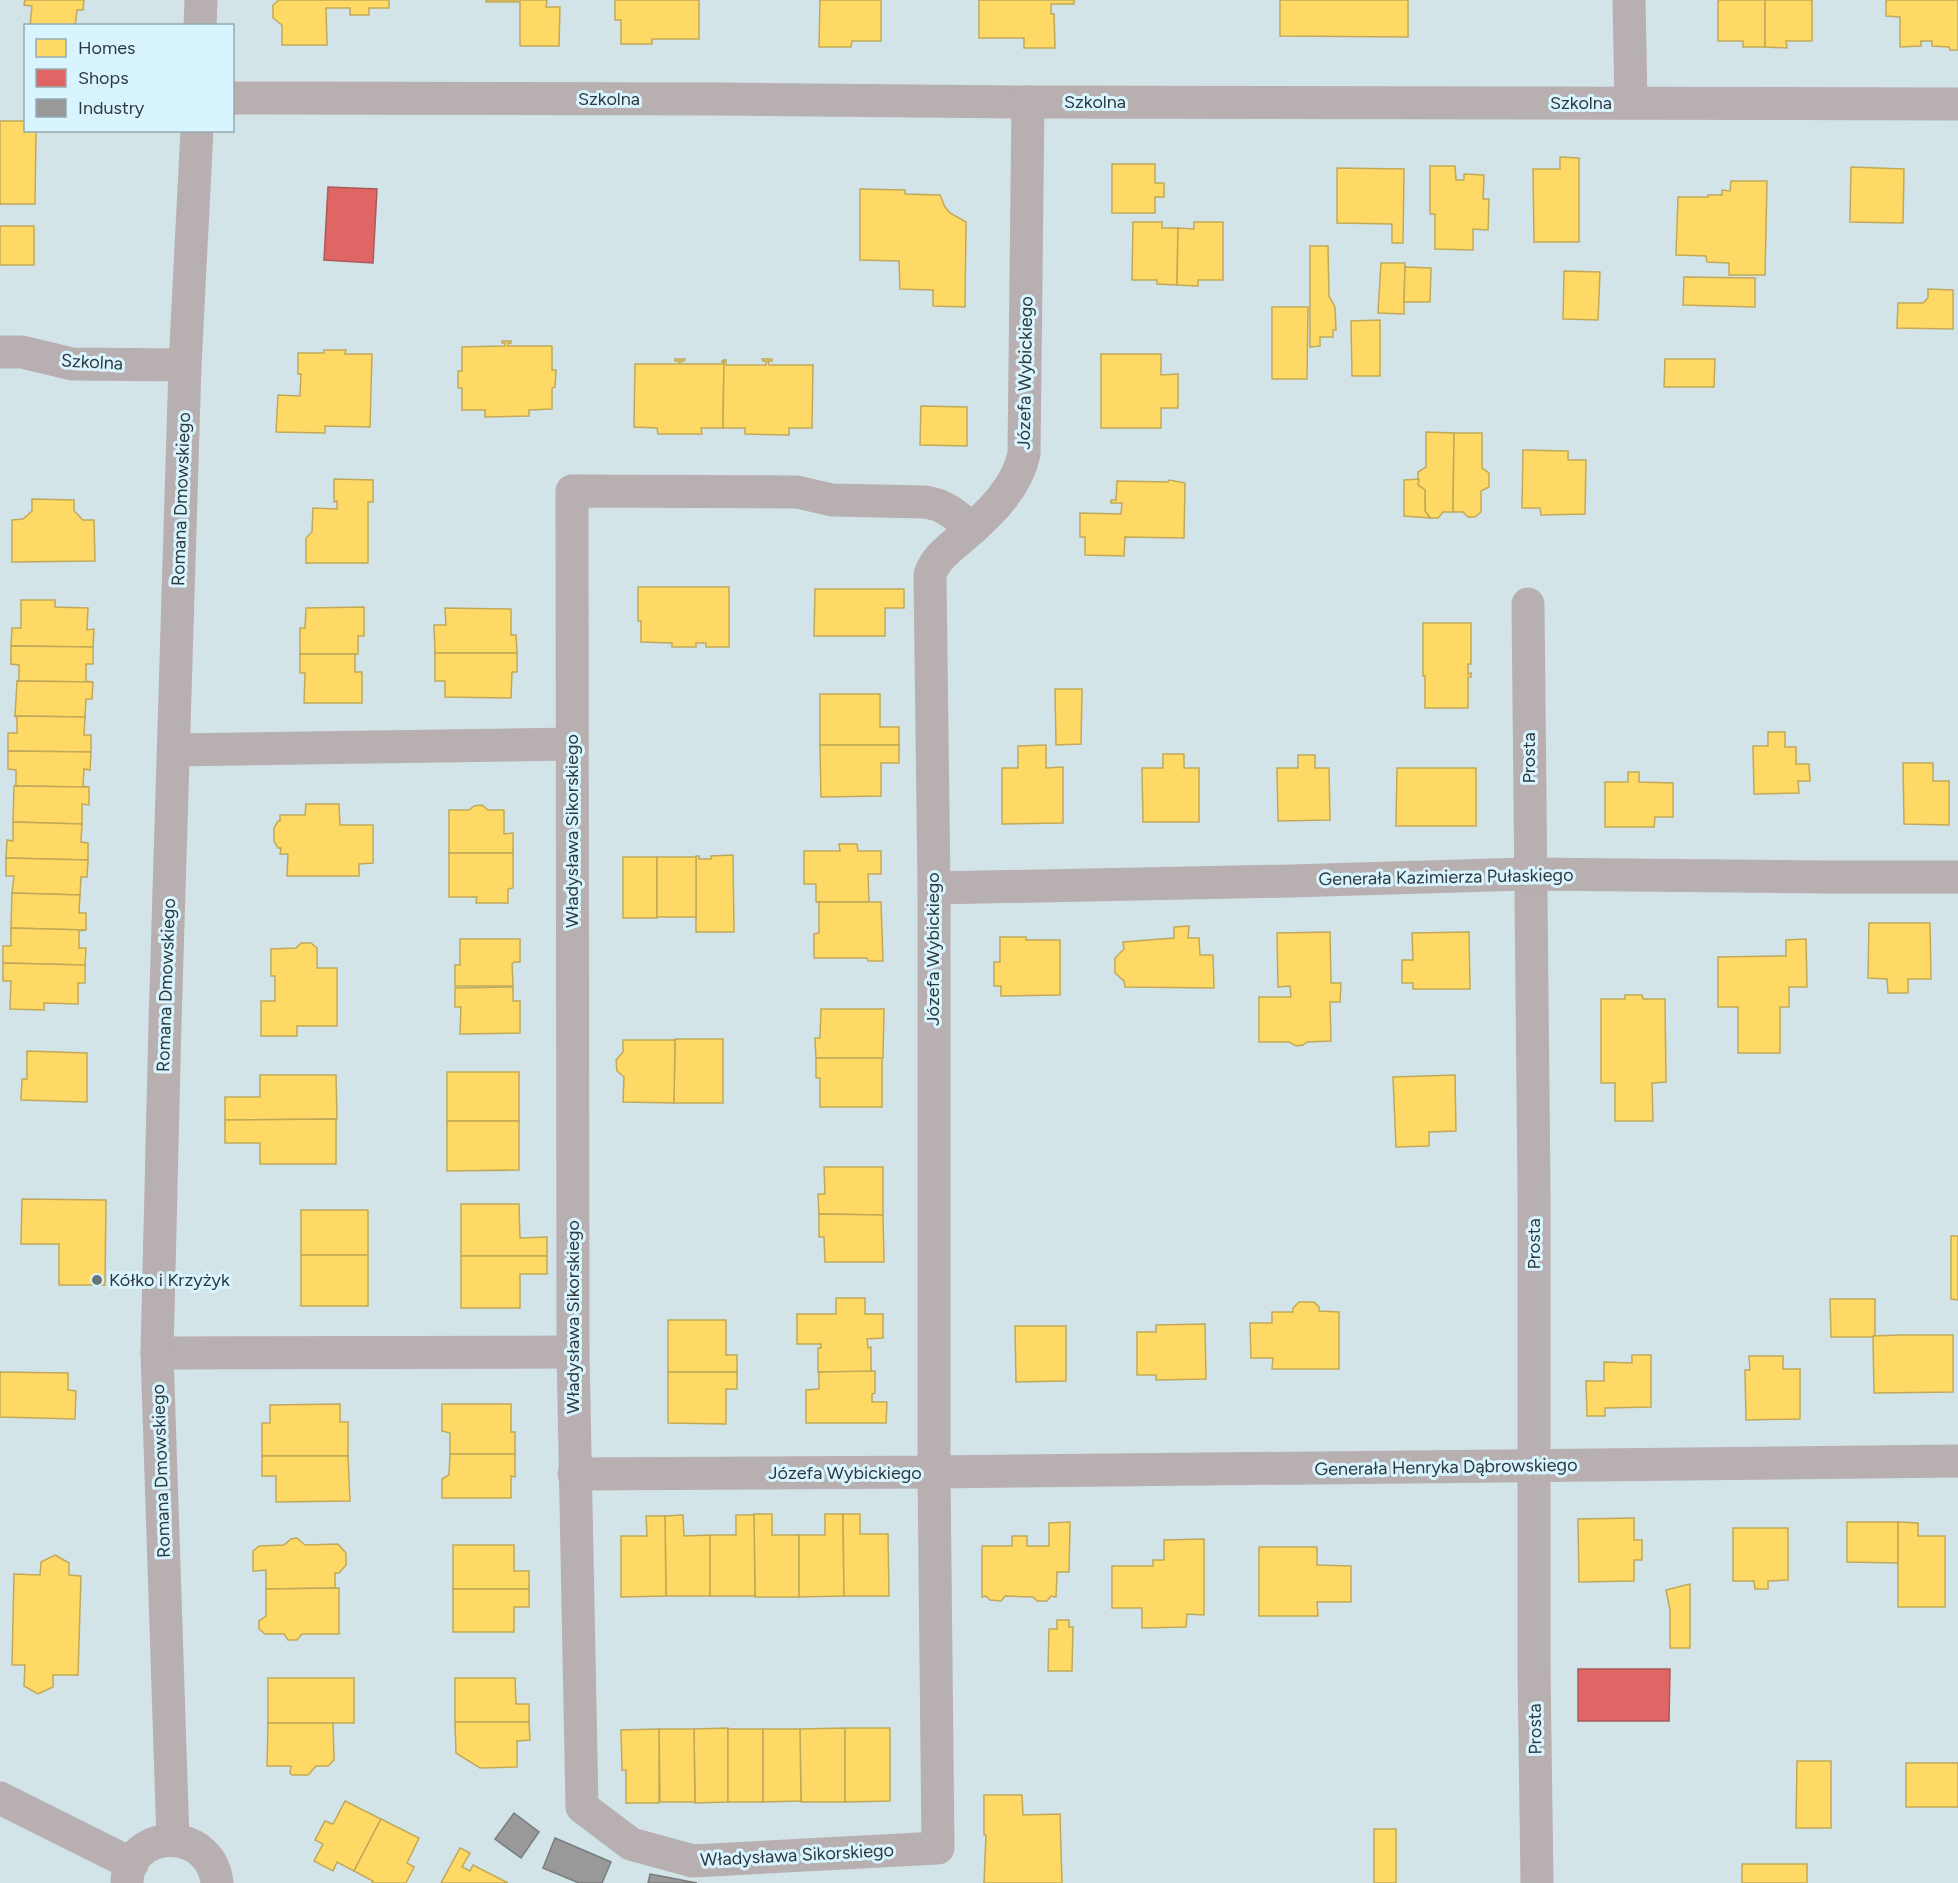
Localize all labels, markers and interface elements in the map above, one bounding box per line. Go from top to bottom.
legend [24,24,234,132]
text: Homes [78,37,136,59]
text: Shops [78,67,129,89]
street label: Szkolna [578,88,640,110]
street label: Szkolna [1064,91,1126,113]
street label: Szkolna [1550,92,1612,114]
text: Industry [78,97,145,119]
street label: Józefa Wybickiego [1013,296,1037,450]
street label: Szkolna [60,349,124,375]
street label: Romana Dmowskiego [167,412,195,586]
street label: Prosta [1518,732,1540,784]
street label: Władysława Sikorskiego [561,734,583,928]
street label: Generała Kazimierza Pułaskiego [1318,864,1574,890]
street label: Józefa Wybickiego [922,872,944,1026]
street label: Romana Dmowskiego [152,898,180,1072]
street label: Prosta [1523,1218,1545,1270]
street label: Władysława Sikorskiego [562,1220,584,1414]
place label: Kółko i Krzyżyk [109,1269,230,1291]
marker: Kółko i Krzyżyk [90,1273,104,1287]
street label: Romana Dmowskiego [147,1384,175,1558]
street label: Generała Henryka Dąbrowskiego [1314,1454,1578,1480]
street label: Józefa Wybickiego [768,1462,922,1484]
street label: Prosta [1524,1703,1546,1755]
street label: Władysława Sikorskiego [700,1839,894,1871]

